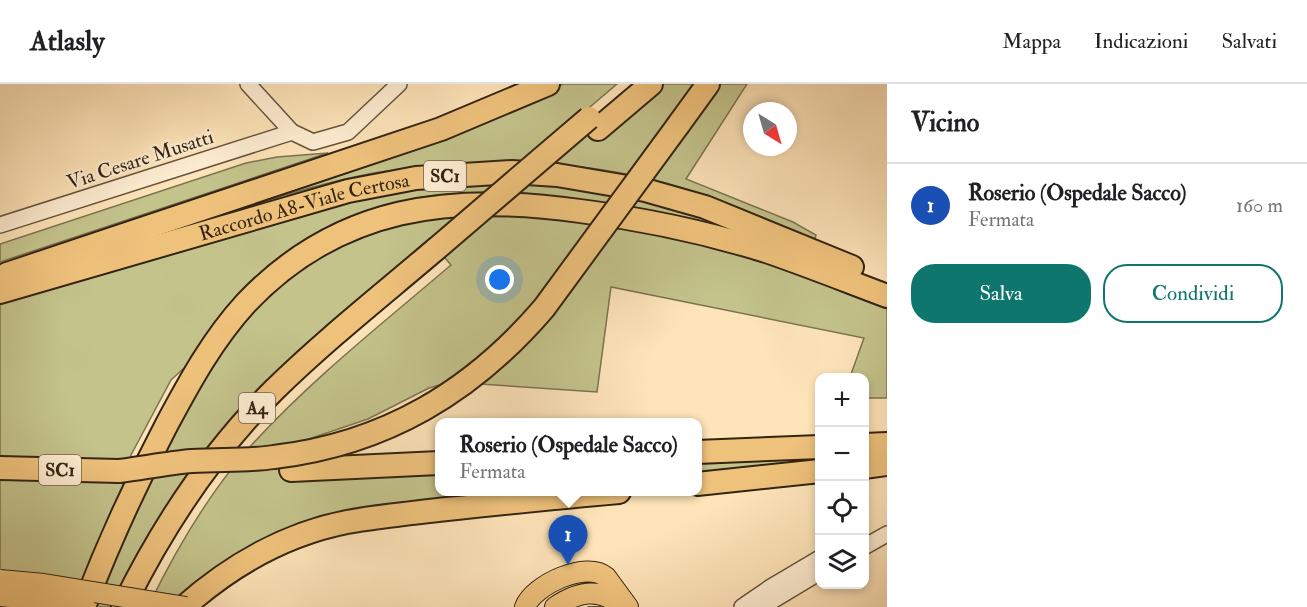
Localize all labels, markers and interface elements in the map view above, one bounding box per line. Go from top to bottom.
text: Atlasly [30,24,104,59]
text: Mappa [1002,28,1061,55]
text: Indicazioni [1094,28,1188,55]
text: Salvati [1221,28,1277,55]
north arrow [743,102,797,156]
text: Vicino [911,107,979,139]
street label: Via Cesare Musatti [64,124,217,195]
road number: SC1 [424,161,466,191]
street label: Raccordo A8-Viale Certosa [196,167,412,247]
text: Roserio (Ospedale Sacco) [968,179,1186,207]
text: 1 [927,193,934,218]
text: 160 m [1236,193,1283,218]
text: Fermata [968,207,1034,232]
button: Salva [911,264,1091,323]
button: Condividi [1103,264,1283,323]
your location [485,265,514,294]
map controls [815,373,869,589]
button: + [815,373,869,427]
road number: A4 [239,393,275,423]
popup [435,418,702,496]
button: − [815,427,869,481]
text: Roserio (Ospedale Sacco) [459,431,678,459]
road number: SC1 [39,455,81,485]
text: Fermata [459,459,526,484]
button: locate [815,481,869,535]
pin: 1 [548,516,588,565]
button: layers [815,535,869,589]

